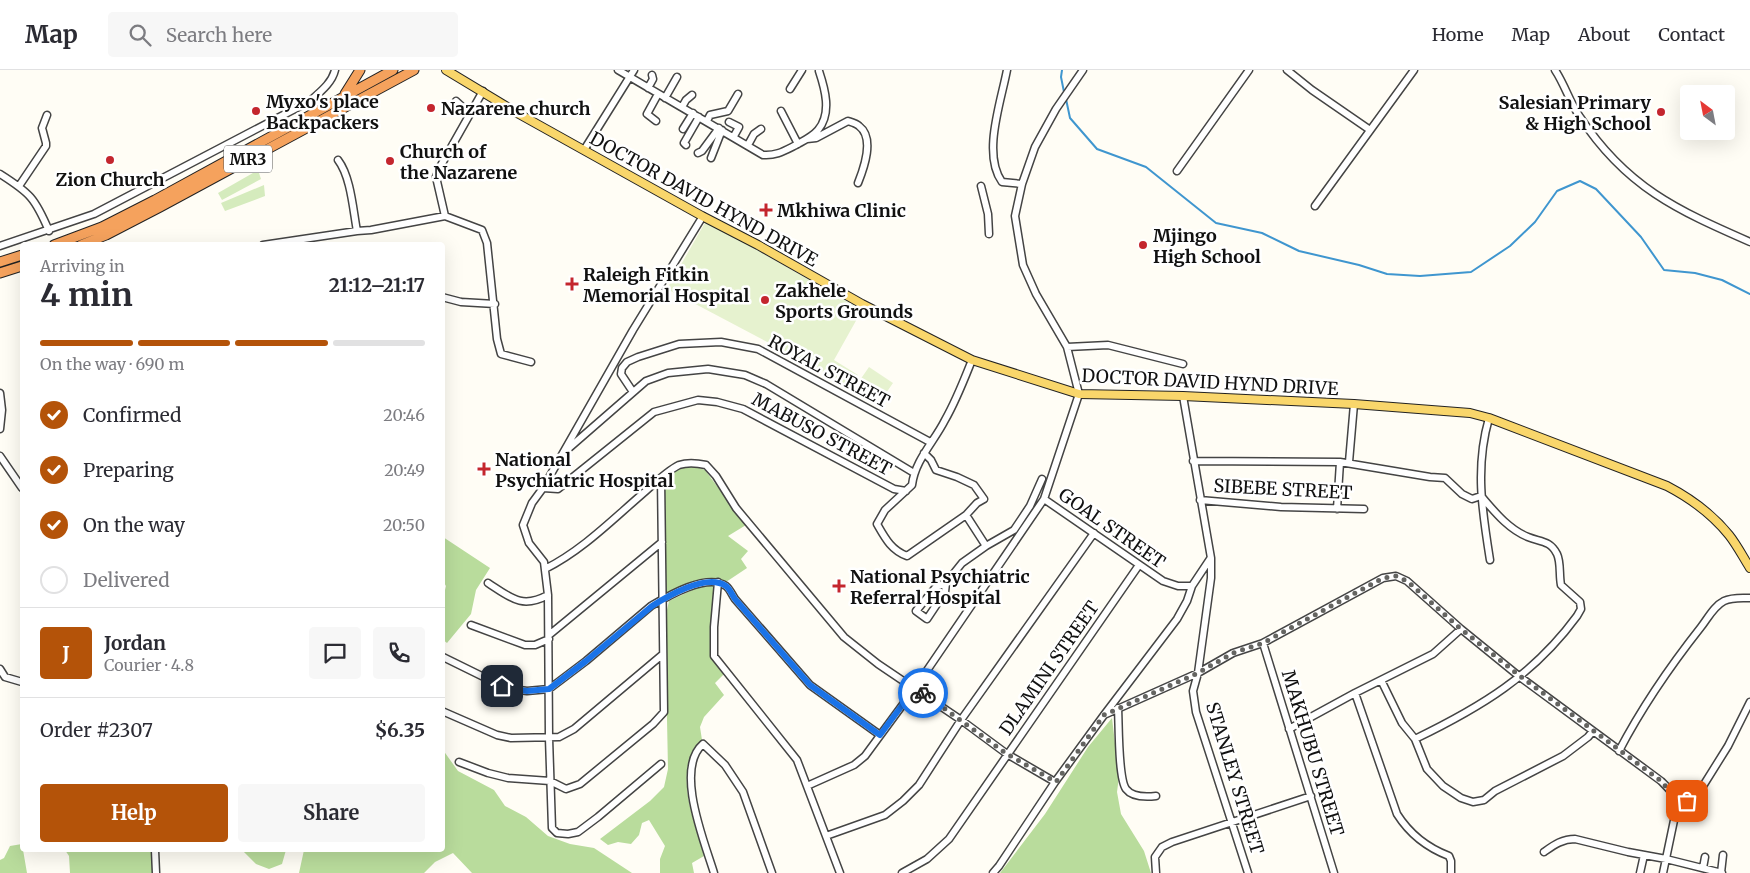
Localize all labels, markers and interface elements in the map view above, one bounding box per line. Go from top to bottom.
search box [108,12,458,57]
text: Map [25,19,78,50]
icon: search [126,21,154,49]
text: Search here [166,23,272,47]
text: Home [1432,23,1484,46]
text: Map [1512,23,1550,46]
text: About [1578,23,1630,46]
text: Contact [1658,23,1725,46]
north arrow [1680,85,1735,140]
map controls [1680,85,1735,140]
place label: Myxo's place Backpackers [266,90,379,134]
place label: Salesian Primary & High School [1499,91,1651,135]
place label: Nazarene church [441,97,591,120]
marker: Nazarene church [425,102,437,114]
marker: Myxo's place Backpackers [250,105,262,117]
marker: Salesian Primary & High School [1655,106,1667,118]
street label: DOCTOR DAVID HYND DRIVE [586,127,823,272]
place label: Church of the Nazarene [400,140,517,184]
road number: MR3 [224,146,272,172]
marker: Zion Church [104,154,116,166]
marker: Church of the Nazarene [384,155,396,167]
place label: Zion Church [56,168,164,191]
place label: Mkhiwa Clinic [777,199,906,222]
marker: Mkhiwa Clinic [759,203,773,217]
place label: Mjingo High School [1153,224,1261,268]
marker: Mjingo High School [1137,239,1149,251]
text: Arriving in [40,256,125,276]
place label: Raleigh Fitkin Memorial Hospital [583,263,749,307]
text: 21:12–21:17 [329,273,425,297]
text: 4 min [40,275,133,315]
marker: Raleigh Fitkin Memorial Hospital [565,277,579,291]
place label: Zakhele Sports Grounds [775,279,913,323]
marker: Zakhele Sports Grounds [759,294,771,306]
street label: ROYAL STREET [764,329,894,413]
text: On the way · 690 m [40,354,184,374]
street label: DOCTOR DAVID HYND DRIVE [1081,364,1340,400]
street label: MABUSO STREET [748,387,896,481]
icon: check [40,401,68,429]
text: Confirmed [83,403,181,427]
text: 20:46 [383,405,425,425]
place label: National Psychiatric Hospital [495,448,674,492]
icon: check [40,456,68,484]
text: Preparing [83,458,174,482]
text: 20:49 [384,460,425,480]
marker: National Psychiatric Hospital [477,462,491,476]
street label: SIBEBE STREET [1213,474,1353,504]
street label: GOAL STREET [1054,483,1170,574]
icon: check [40,511,68,539]
text: On the way [83,513,185,537]
text: 20:50 [383,515,425,535]
place label: National Psychiatric Referral Hospital [850,565,1030,609]
text: Delivered [83,568,170,592]
marker: National Psychiatric Referral Hospital [832,579,846,593]
street label: DLAMINI STREET [994,596,1104,739]
button: chat [309,627,361,679]
button: phone [373,627,425,679]
text: Jordan [104,631,166,655]
text: J [62,641,70,665]
text: Courier · 4.8 [104,655,194,675]
pin [481,665,523,707]
street label: MAKHUBU STREET [1277,667,1349,839]
courier [898,668,948,718]
icon: home [488,672,516,700]
icon: bike [909,679,937,707]
street label: STANLEY STREET [1201,699,1269,857]
text: Order #2307 [40,718,153,742]
text: $6.35 [375,718,425,742]
pin [1666,780,1708,822]
button: Help [40,784,228,842]
button: Share [238,784,425,842]
icon: bag [1673,787,1701,815]

